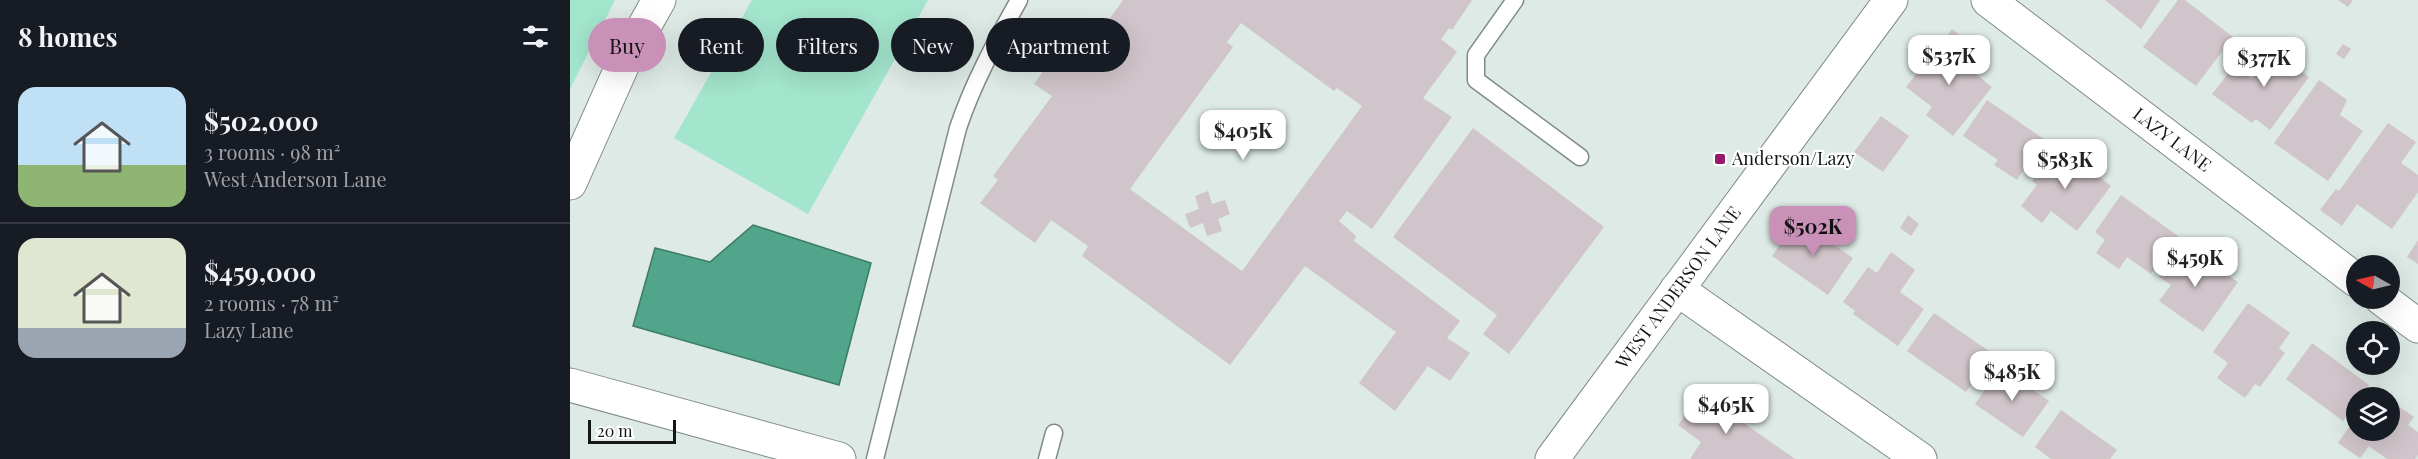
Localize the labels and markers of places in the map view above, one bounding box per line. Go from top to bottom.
pin: $537K [1907,35,1991,86]
pin: $377K [2222,37,2306,88]
pin: $405K [1201,110,1285,161]
pin: $583K [2023,139,2107,190]
place label: Anderson/Lazy [1731,146,1854,170]
marker: Anderson/Lazy [1713,152,1727,166]
pin: $502K [1771,206,1855,257]
pin: $459K [2153,237,2237,288]
pin: $485K [1970,351,2054,402]
pin: $465K [1684,384,1768,435]

